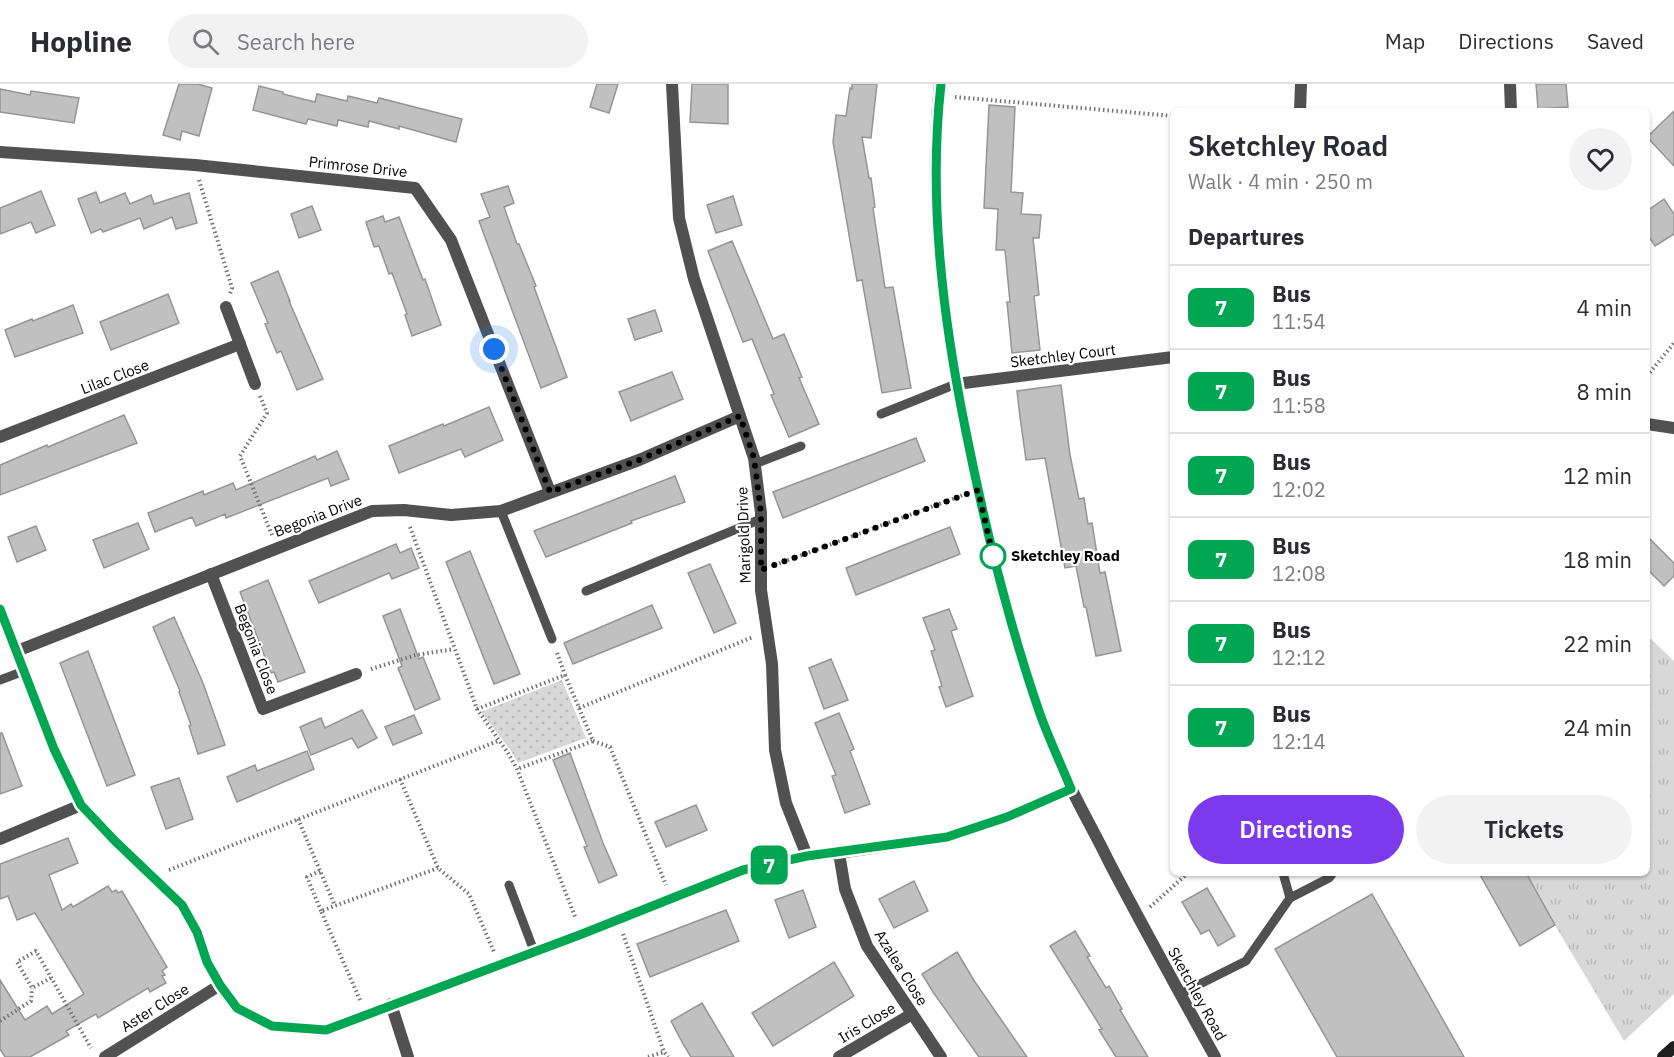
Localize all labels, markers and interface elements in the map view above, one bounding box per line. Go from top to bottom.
search box [168,14,588,68]
text: Hopline [30,23,132,60]
icon: search [189,25,222,58]
text: Search here [237,27,355,56]
text: Map [1385,27,1425,55]
text: Directions [1458,27,1554,55]
text: Saved [1587,27,1644,55]
text: Sketchley Road [1188,127,1388,164]
button: heart [1569,128,1632,191]
street label: Primrose Drive [308,152,408,181]
text: Walk · 4 min · 250 m [1188,168,1373,195]
text: Departures [1188,222,1304,251]
text: Bus [1272,279,1311,308]
text: 7 [1215,293,1227,321]
text: 4 min [1576,293,1632,322]
text: 11:54 [1272,308,1326,335]
your location [479,334,509,364]
street label: Sketchley Court [1009,340,1117,371]
street label: Lilac Close [78,355,152,398]
text: Bus [1272,363,1311,392]
text: 7 [1215,377,1227,405]
text: 8 min [1576,377,1632,406]
text: 11:58 [1272,392,1326,419]
text: Bus [1272,447,1311,476]
text: 7 [1215,461,1227,489]
text: 12 min [1563,461,1632,490]
text: 12:02 [1272,476,1326,503]
street label: Marigold Drive [732,486,755,584]
street label: Begonia Drive [271,490,365,541]
text: Bus [1272,531,1311,560]
marker: Sketchley Road [980,543,1006,569]
text: 7 [1215,545,1227,573]
text: 18 min [1563,545,1632,574]
place label: Sketchley Road [1011,546,1120,565]
text: 12:08 [1272,560,1326,587]
street label: Begonia Close [230,601,282,697]
text: Bus [1272,615,1311,644]
text: 7 [1215,629,1227,657]
text: 22 min [1563,629,1632,658]
text: 12:12 [1272,644,1326,671]
text: Bus [1272,699,1311,728]
text: 7 [1215,713,1227,741]
text: 24 min [1563,713,1632,742]
text: 12:14 [1272,728,1326,755]
button: Directions [1188,795,1404,864]
button: Tickets [1416,795,1632,864]
line badge: 7 [750,846,788,884]
text: 7 [763,851,775,879]
street label: Azalea Close [871,926,932,1009]
street label: Sketchley Road [1164,944,1231,1044]
street label: Aster Close [117,979,192,1036]
street label: Iris Close [835,998,899,1047]

